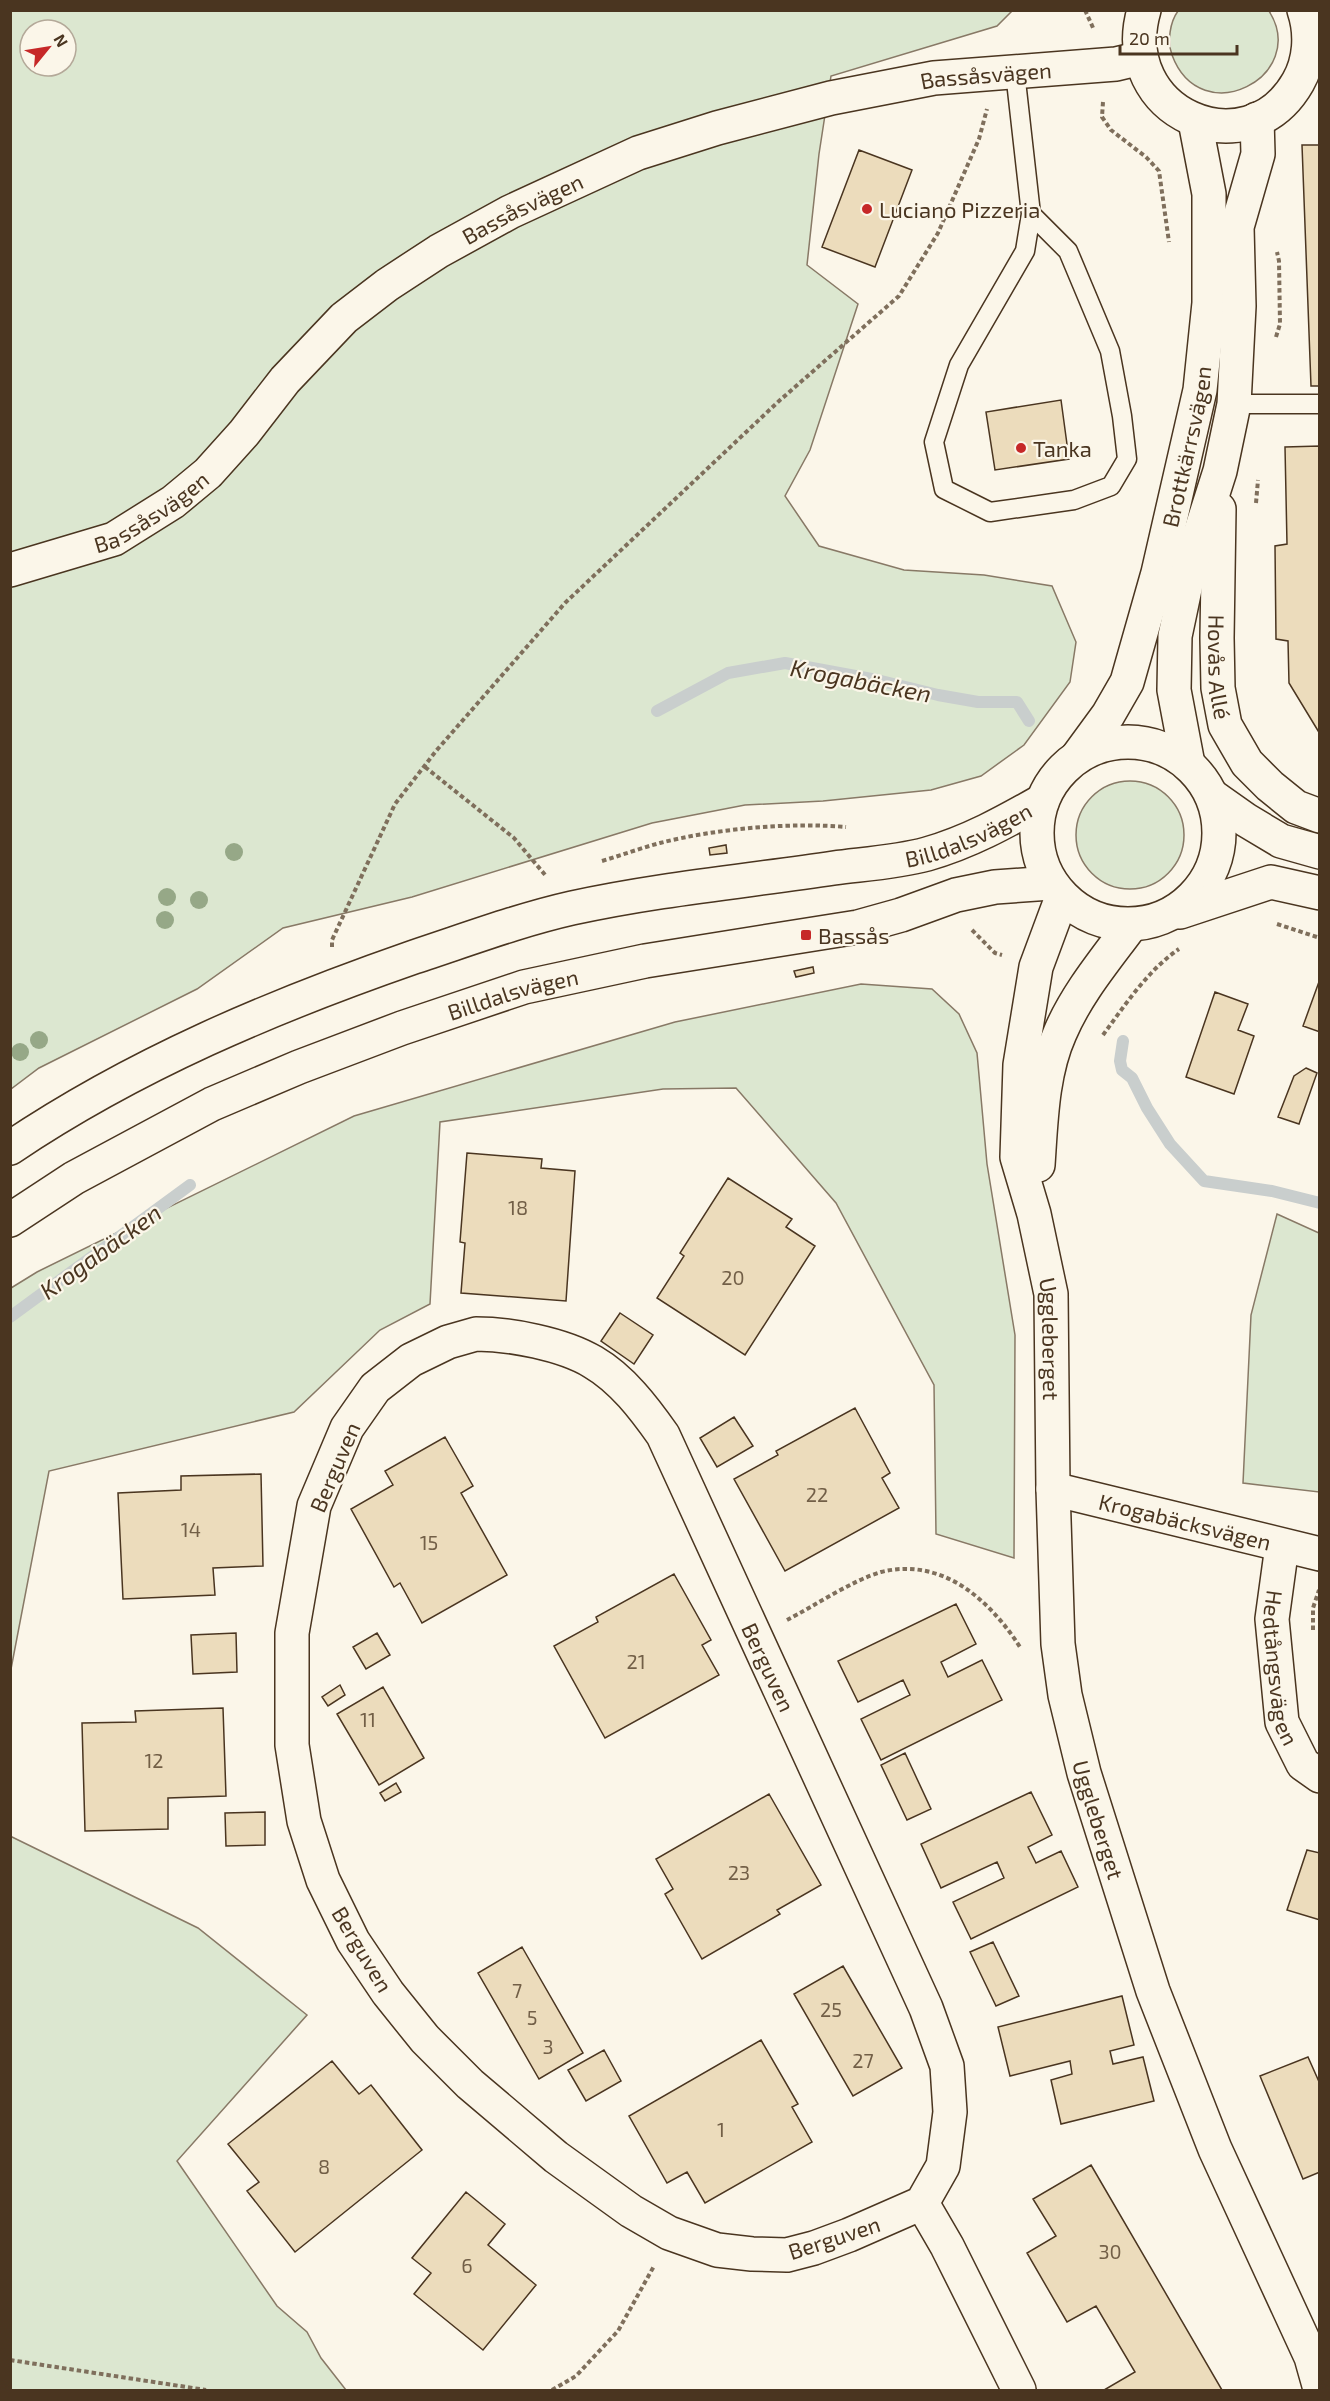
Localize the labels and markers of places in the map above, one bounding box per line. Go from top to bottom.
place label: Luciano Pizzeria [879,196,1040,222]
marker: Luciano Pizzeria [860,202,874,216]
place label: Tanka [1033,435,1092,461]
marker: Tanka [1014,441,1028,455]
place label: Bassås [818,922,889,948]
marker: Bassås [799,928,813,942]

